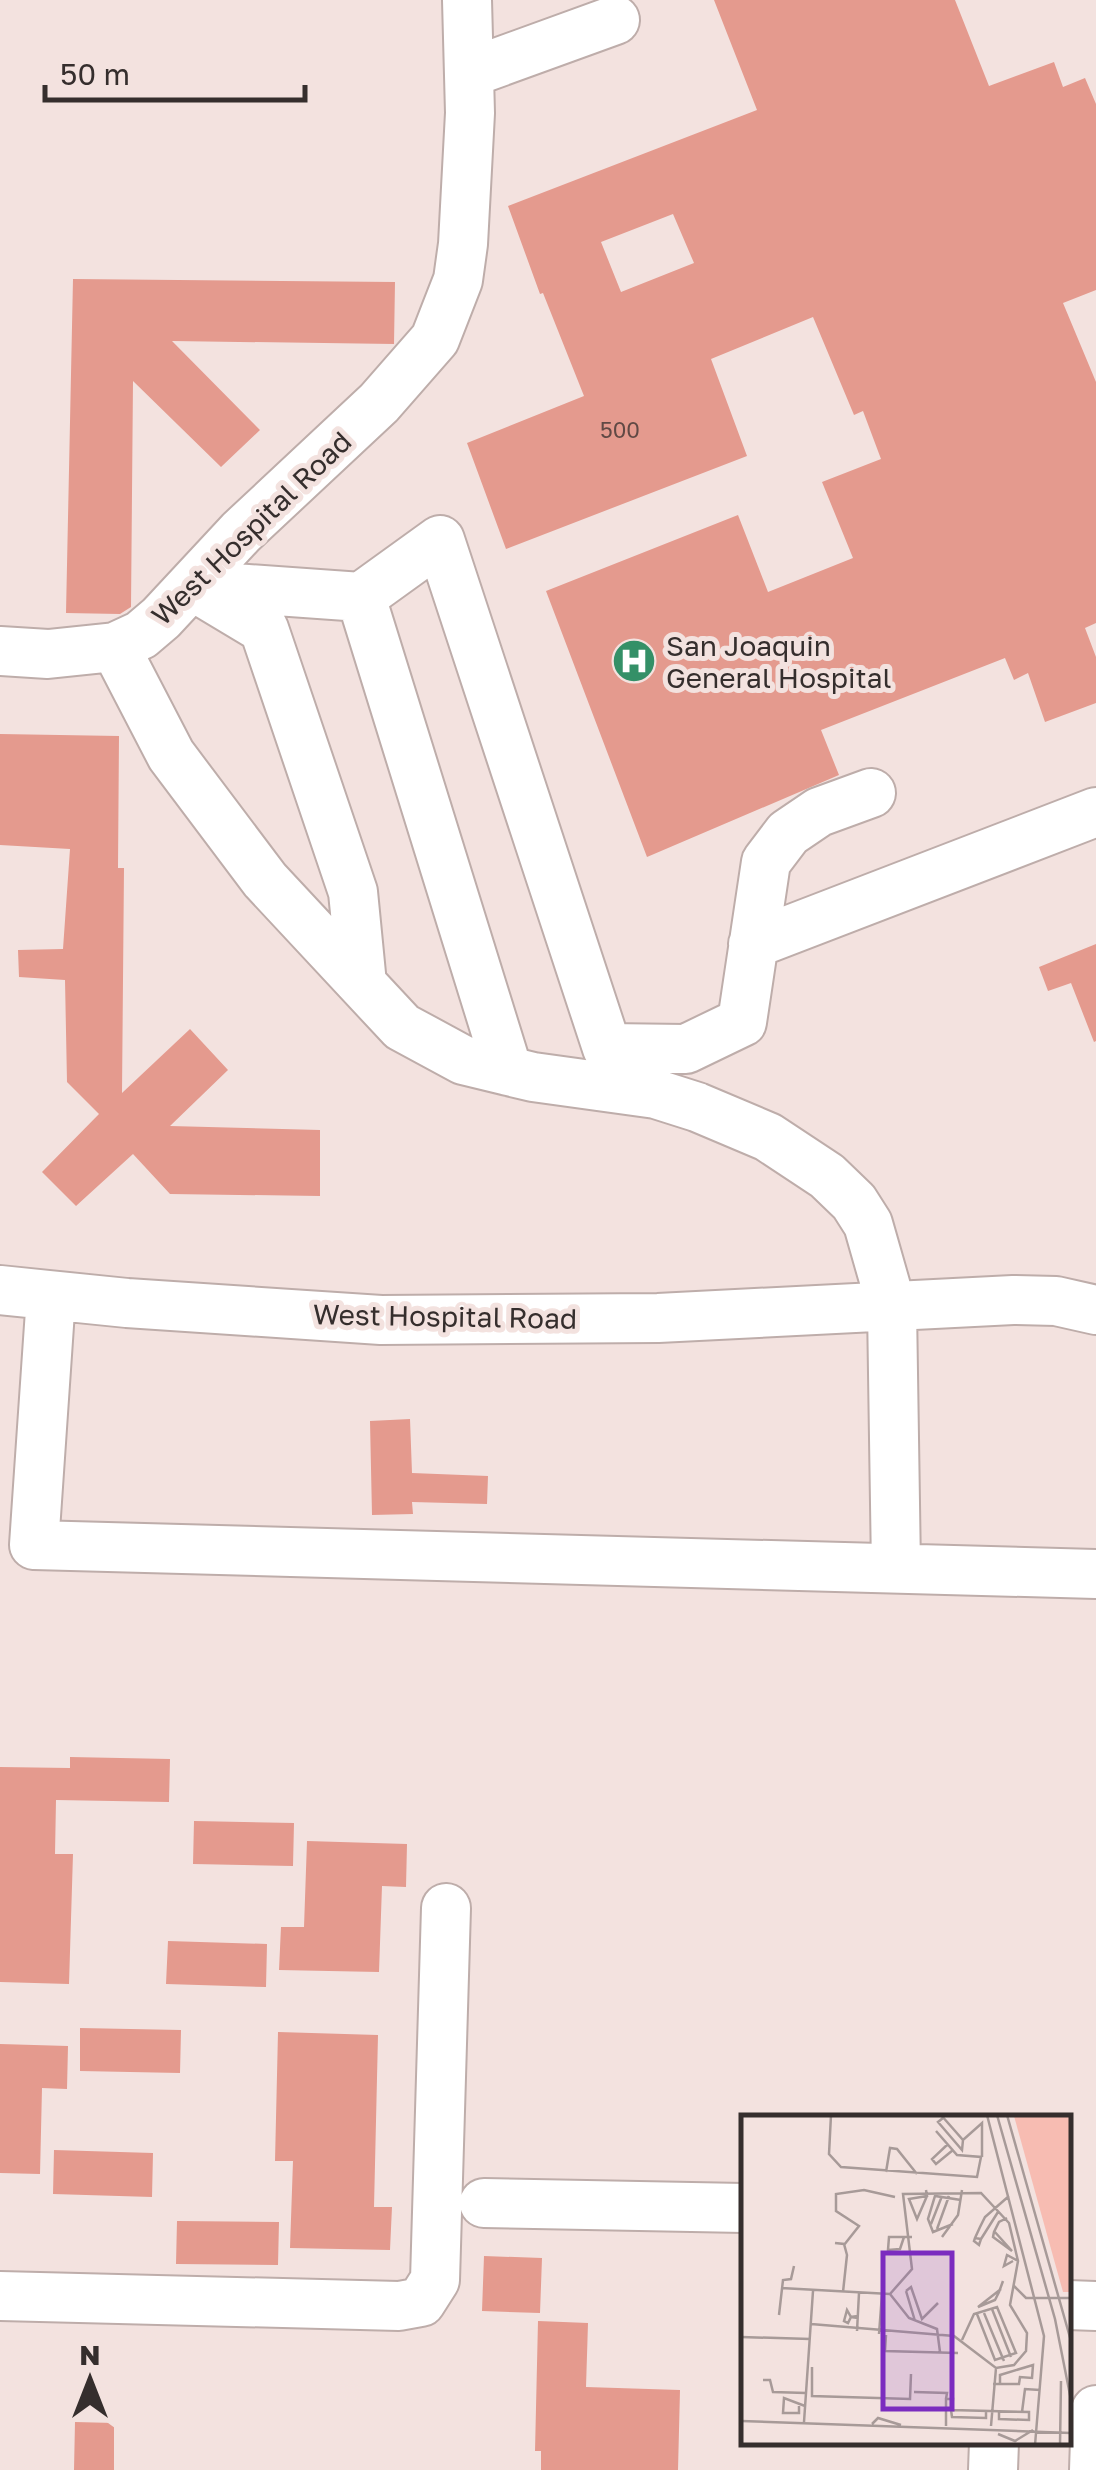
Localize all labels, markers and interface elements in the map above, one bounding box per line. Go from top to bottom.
scale bar [45,40,305,102]
text: 50 m [60,56,130,92]
house number: 500 [600,416,640,443]
street label: West Hospital Road [144,424,358,632]
place label: San Joaquin General Hospital [666,629,892,694]
hospital icon: San Joaquin General Hospital [611,638,657,684]
street label: West Hospital Road [313,1297,577,1335]
inset map [741,2115,1071,2445]
north arrow [40,2330,140,2430]
text: N [79,2338,101,2371]

